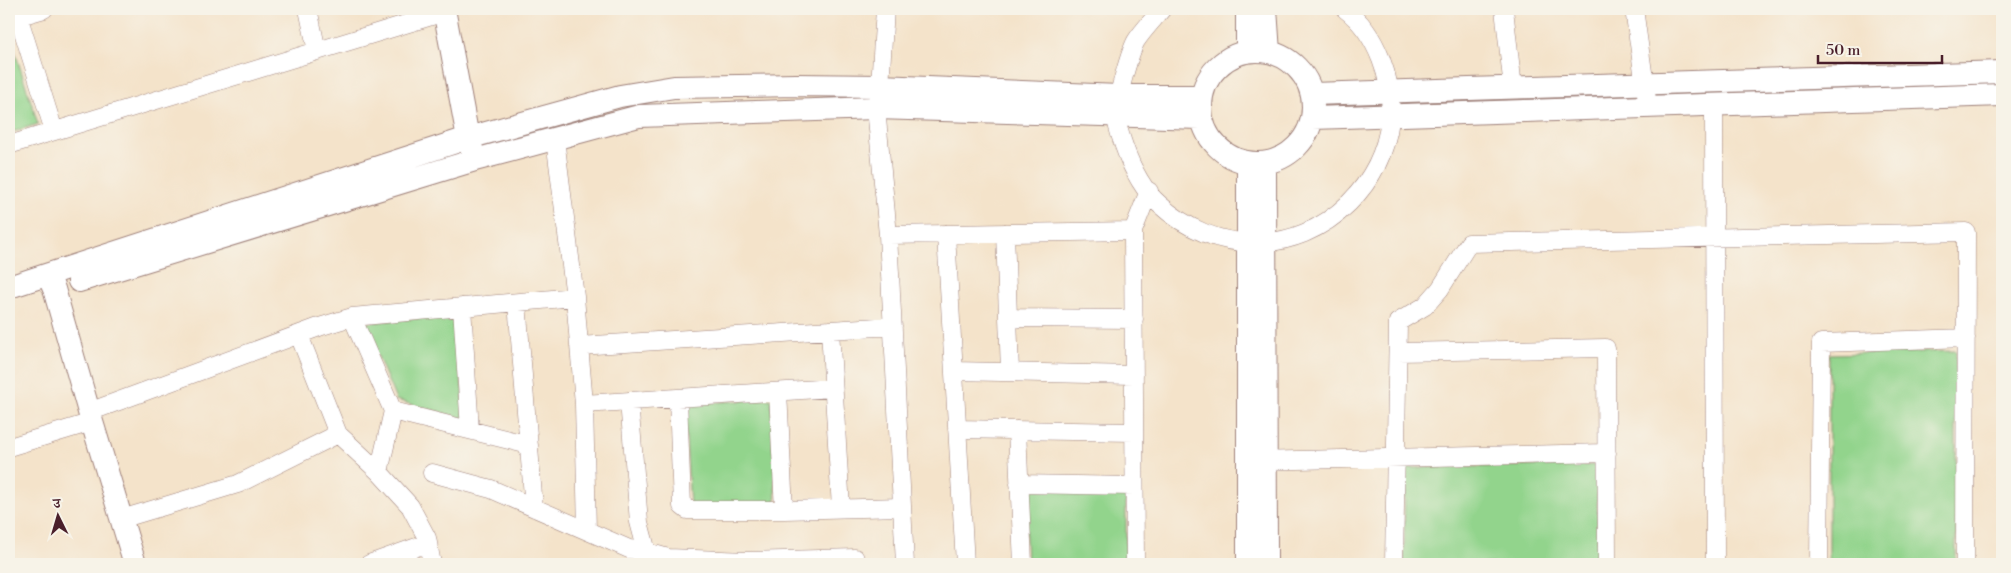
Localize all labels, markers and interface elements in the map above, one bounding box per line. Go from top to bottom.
scale bar [1818,32,1942,64]
text: 50 m [1826,41,1860,60]
north arrow [32,490,82,540]
text: उ [52,495,62,513]

